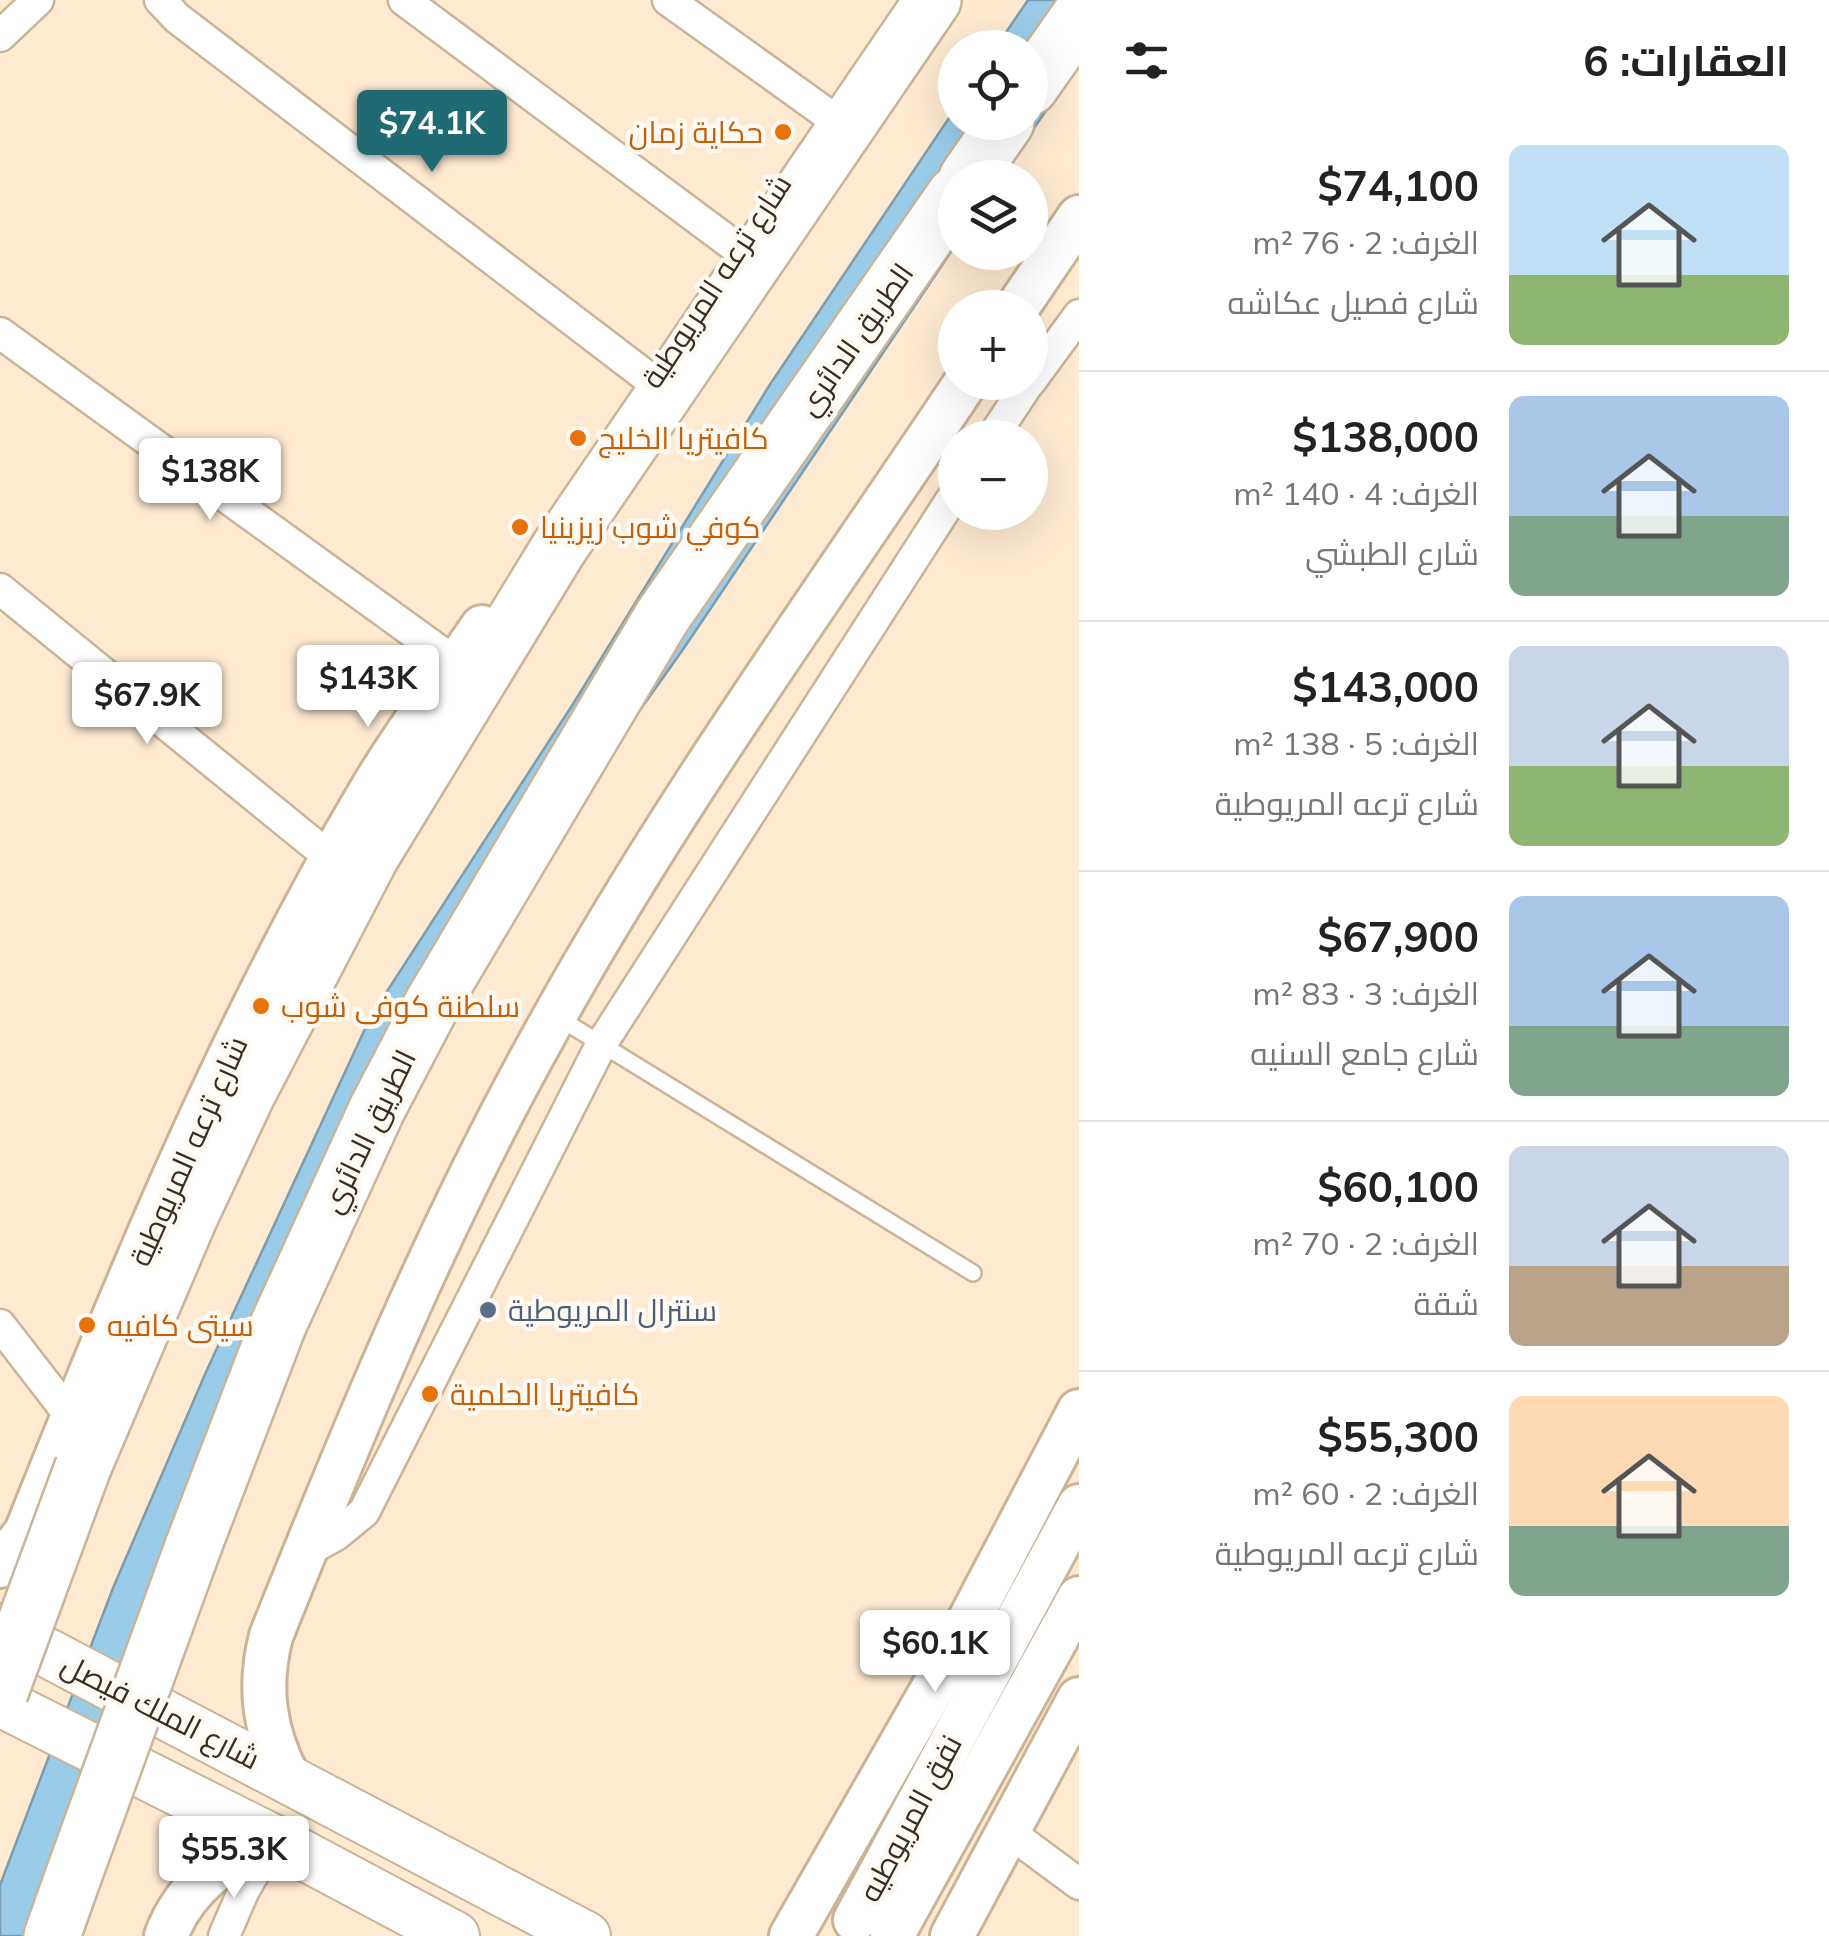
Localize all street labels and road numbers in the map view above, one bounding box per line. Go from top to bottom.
street label: شارع ترعه المريوطية [633,167,801,396]
street label: الطريق الدائري [789,256,925,425]
street label: شارع ترعه المريوطية [120,1030,258,1273]
street label: الطريق الدائري [312,1043,428,1221]
street label: شارع الملك فيصل [54,1645,267,1779]
street label: نفق المريوطيه [850,1728,970,1908]

